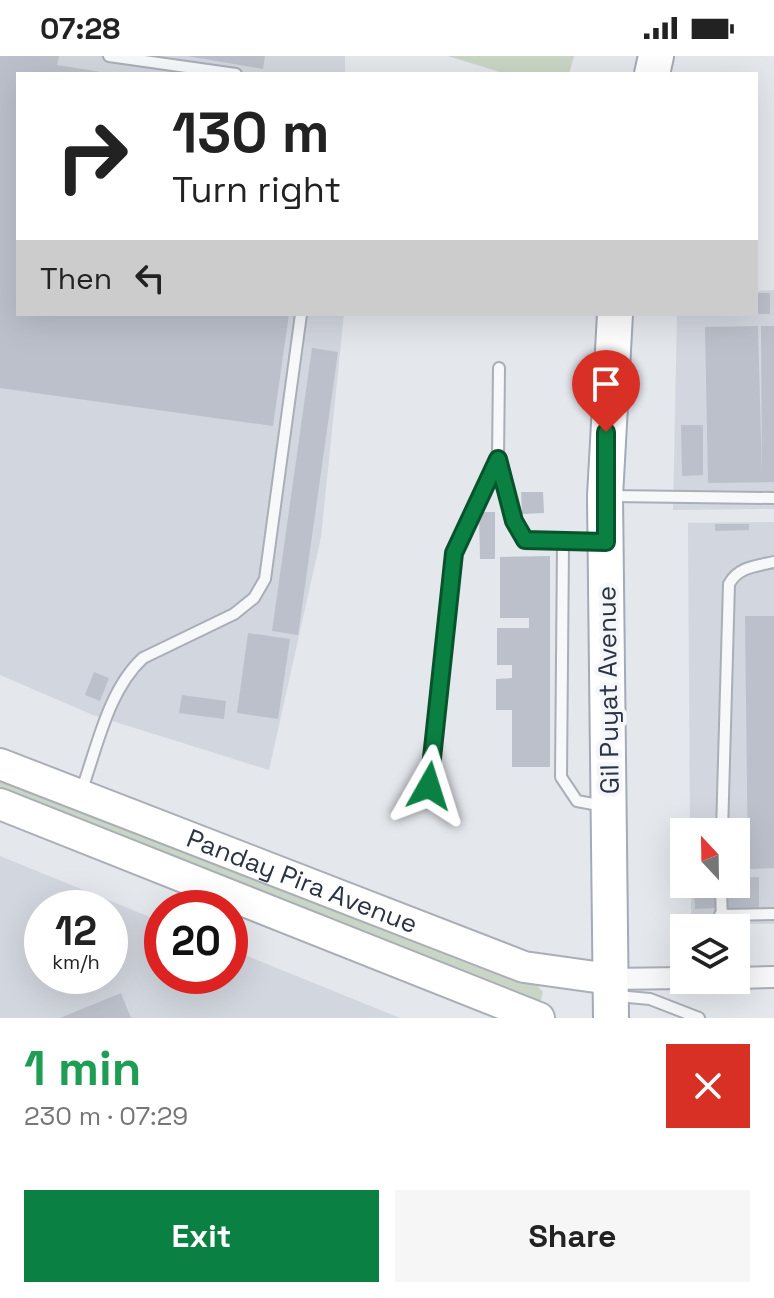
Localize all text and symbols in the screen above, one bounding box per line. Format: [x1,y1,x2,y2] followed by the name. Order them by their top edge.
[40,9,120,48] text: 07:28
[172,97,330,168] text: 130 m
[40,104,144,208] icon: right
[172,167,341,213] text: Turn right
[128,256,172,300] icon: left
[40,259,112,298] text: Then
[572,350,640,432] pin
[584,362,628,406] icon: arrive
[589,586,627,794] street label: Gil Puyat Avenue
[387,744,471,828] position arrow
[670,818,750,898] north arrow
[670,818,750,994] map controls
[182,821,422,941] street label: Panday Pira Avenue
[144,890,248,994] speed limit sign: 20
[55,906,97,957] text: 12
[670,914,750,994] button: layers
[52,949,100,975] text: km/h
[24,1038,141,1099] text: 1 min
[666,1044,750,1128] button: close
[24,1099,188,1133] text: 230 m · 07:29
[24,1190,379,1282] button: Exit
[395,1190,750,1282] button: Share

